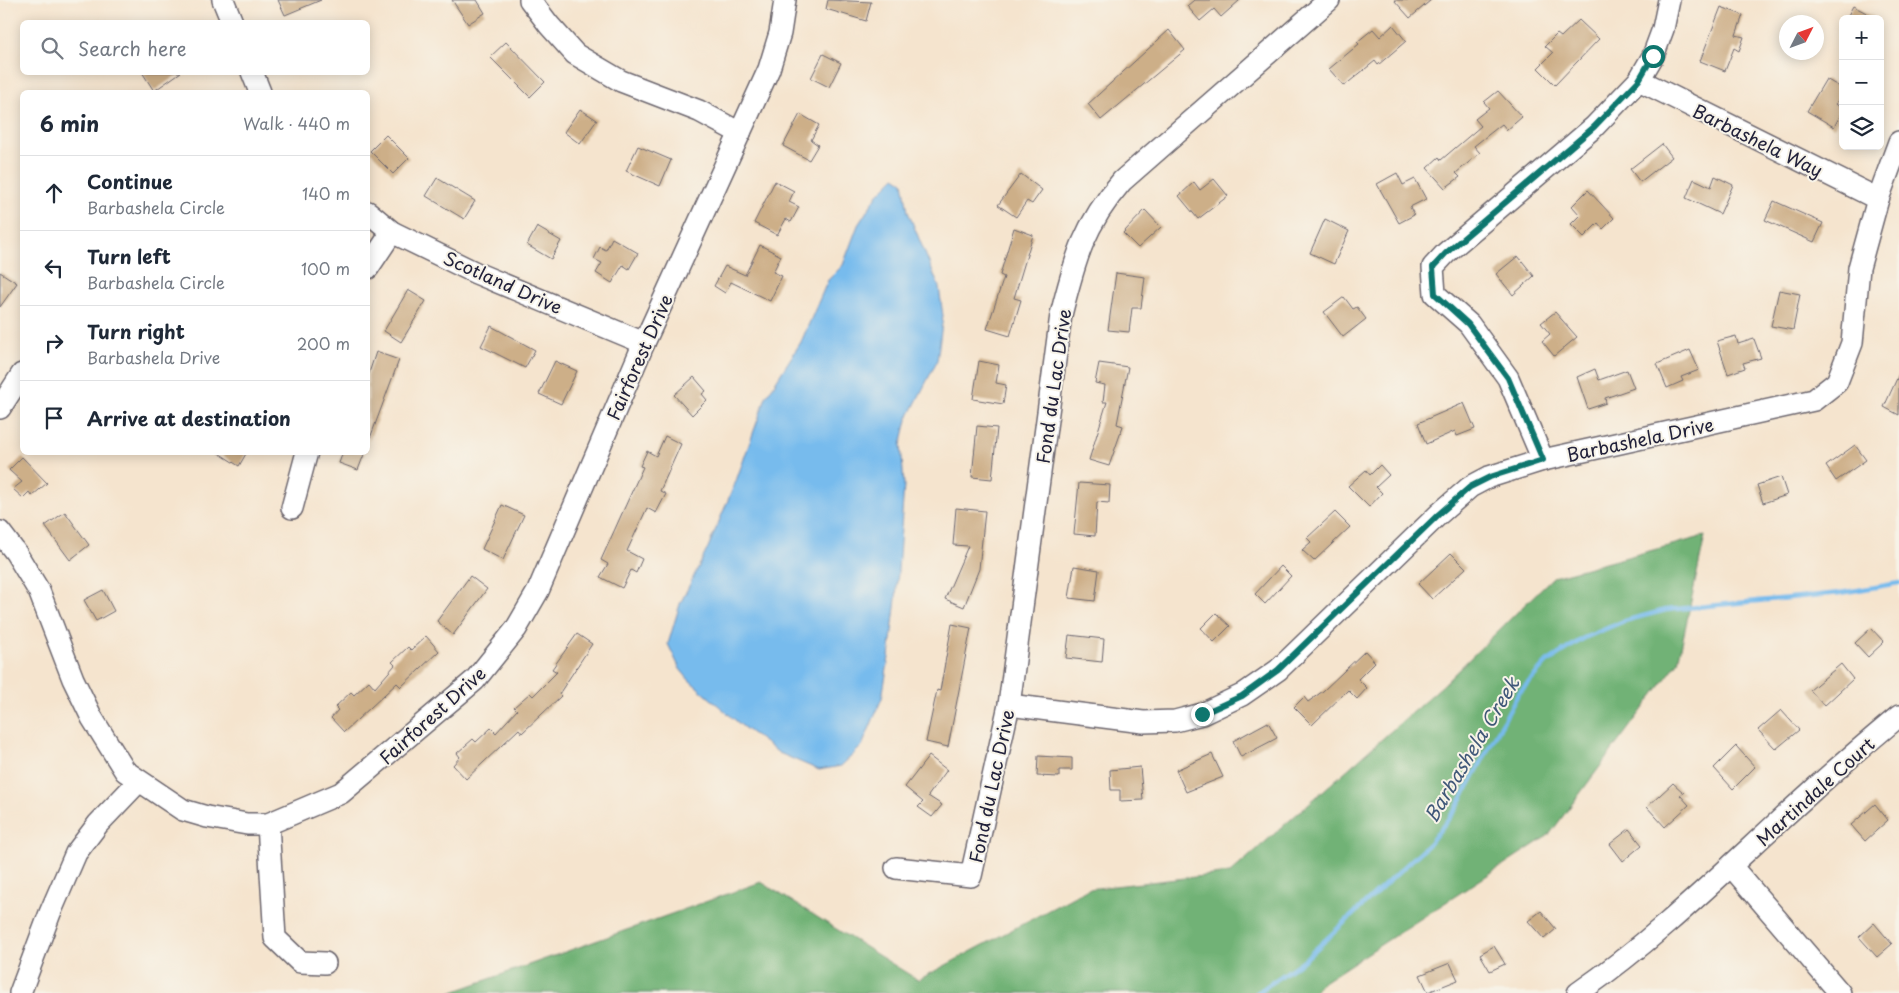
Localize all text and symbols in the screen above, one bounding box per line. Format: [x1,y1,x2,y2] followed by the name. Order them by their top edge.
[1779,15,1824,60] north arrow
[1839,15,1884,150] map controls
[1839,15,1884,60] button: +
[20,20,370,75] search box
[38,34,66,62] icon: search
[78,34,187,62] text: Search here
[1642,45,1665,68] route start
[1839,60,1884,105] button: −
[1688,97,1828,183] street label: Barbashela Way
[1839,105,1884,150] button: layers
[40,107,99,139] text: 6 min
[243,111,350,135] text: Walk · 440 m
[87,167,173,195] text: Continue
[40,179,68,207] icon: ahead
[302,181,350,205] text: 140 m
[87,195,225,219] text: Barbashela Circle
[87,242,171,270] text: Turn left
[439,244,567,320] street label: Scotland Drive
[40,254,68,282] icon: left
[301,256,350,280] text: 100 m
[87,270,225,294] text: Barbashela Circle
[599,290,679,424] street label: Fairforest Drive
[1029,307,1077,465] street label: Fond du Lac Drive
[87,317,185,345] text: Turn right
[40,329,68,357] icon: right
[297,331,350,355] text: 200 m
[87,345,220,369] text: Barbashela Drive
[40,404,68,432] icon: arrive
[87,404,291,432] text: Arrive at destination
[1564,410,1716,468] street label: Barbashela Drive
[373,660,491,770] street label: Fairforest Drive
[1417,670,1526,827] water label: Barbashela Creek
[1191,703,1214,726] route end
[962,707,1020,865] street label: Fond du Lac Drive
[1750,730,1880,852] street label: Martindale Court

